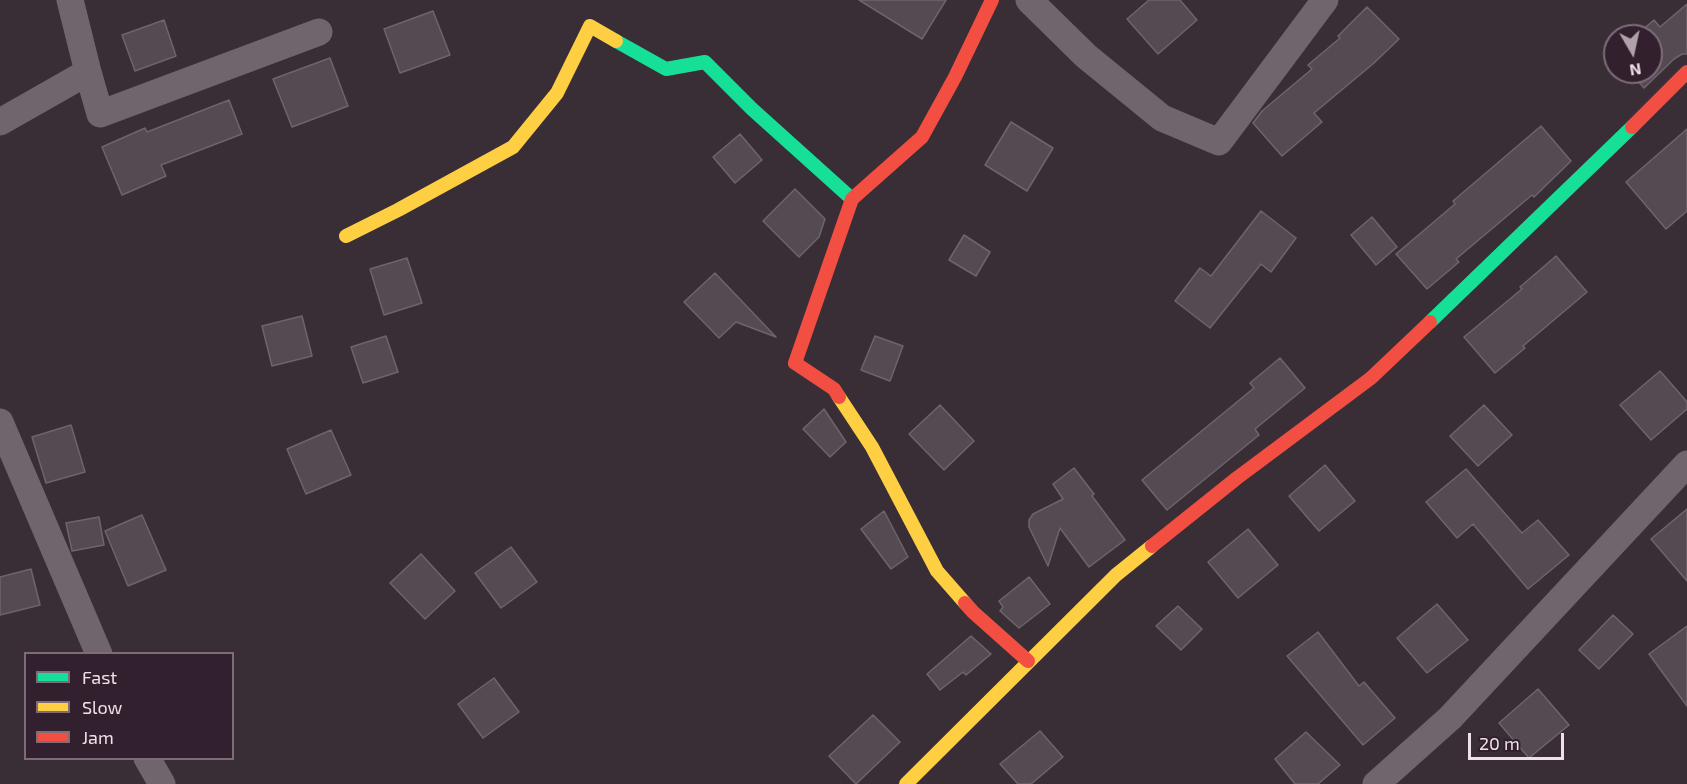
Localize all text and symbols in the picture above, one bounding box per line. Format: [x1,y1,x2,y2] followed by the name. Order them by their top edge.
[1603,24,1663,84] north arrow
[1628,60,1643,81] text: N
[24,652,234,760] legend
[82,666,117,688] text: Fast
[82,696,122,718] text: Slow
[1471,721,1567,759] scale bar
[82,726,114,748] text: Jam
[1479,732,1520,754] text: 20 m

